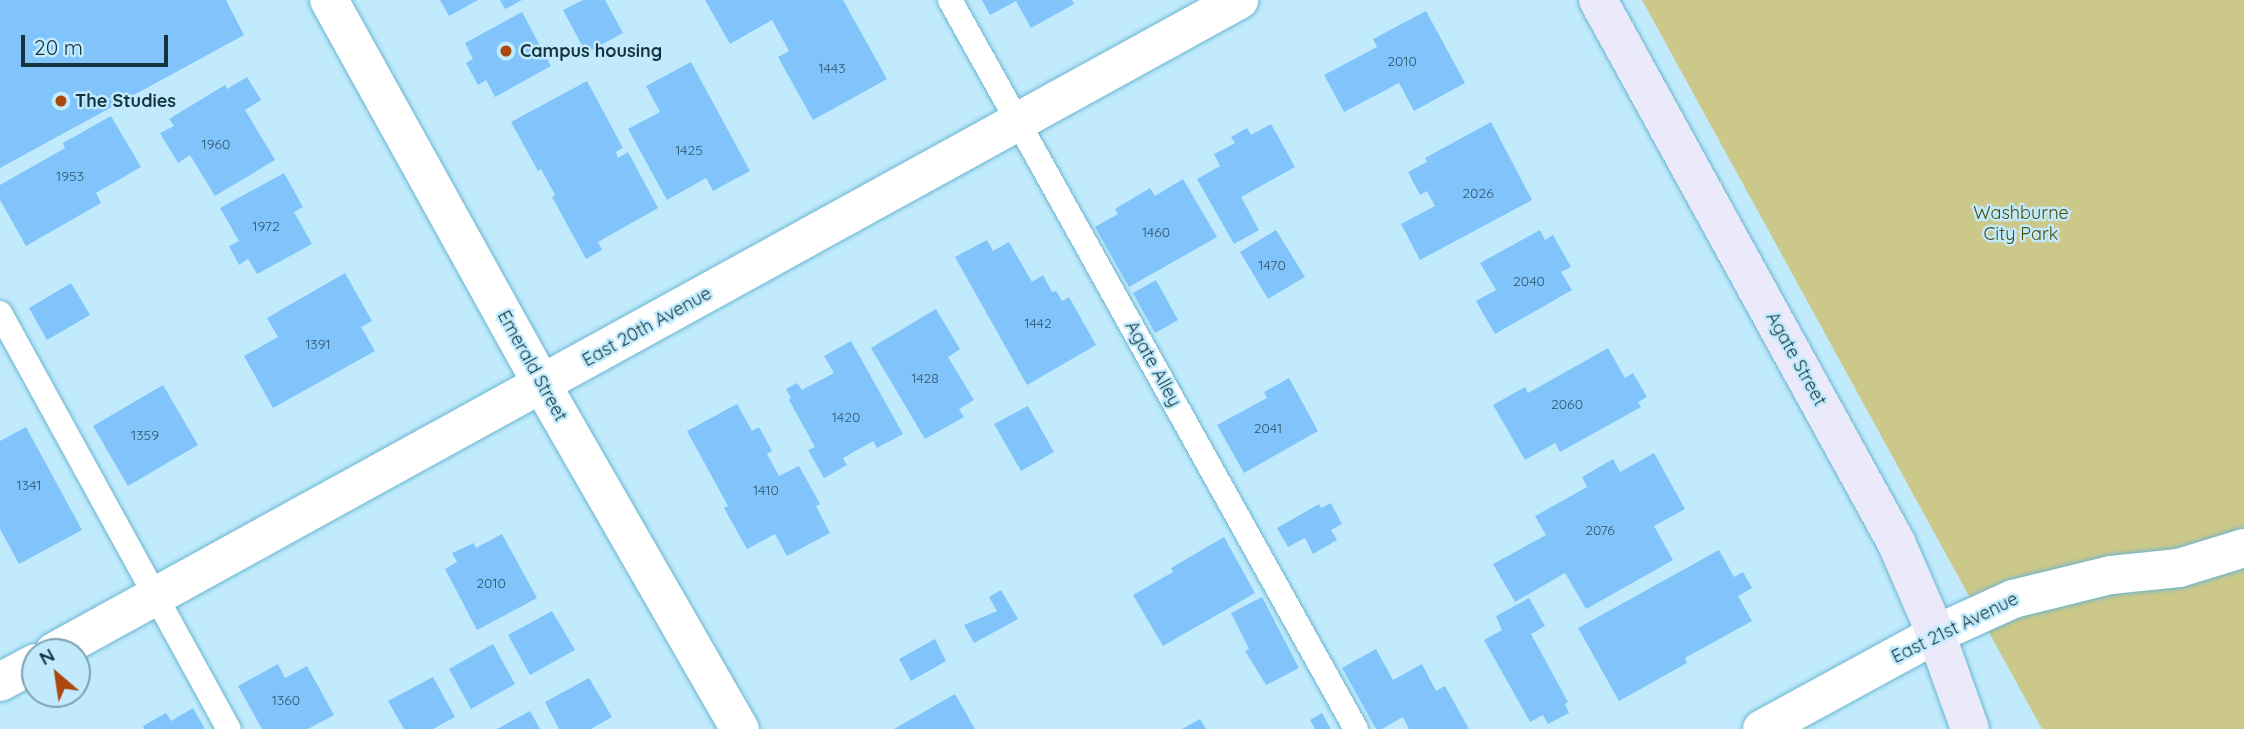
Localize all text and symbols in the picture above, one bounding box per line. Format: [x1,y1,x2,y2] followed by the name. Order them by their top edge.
[24,21,172,65] scale bar
[34,34,83,60] text: 20 m
[520,40,662,62] place label: Campus housing
[498,43,514,59] marker: Campus housing
[1387,53,1417,69] house number: 2010
[818,60,846,76] house number: 1443
[75,90,176,112] place label: The Studies
[53,93,69,109] marker: The Studies
[202,136,230,152] house number: 1960
[675,142,703,158] house number: 1425
[56,168,84,184] house number: 1953
[1462,185,1494,201] house number: 2026
[1973,203,2069,246] park label: Washburne City Park
[252,218,280,234] house number: 1972
[1142,224,1170,240] house number: 1460
[1258,257,1286,273] house number: 1470
[1513,273,1545,289] house number: 2040
[579,283,715,371] street label: East 20th Avenue
[493,307,571,425] street label: Emerald Street
[1761,308,1831,410] street label: Agate Street
[1024,315,1052,331] house number: 1442
[1121,317,1185,411] street label: Agate Alley
[305,336,331,352] house number: 1391
[911,370,939,386] house number: 1428
[1551,396,1583,412] house number: 2060
[832,409,860,425] house number: 1420
[1254,420,1282,436] house number: 2041
[131,427,159,443] house number: 1359
[17,477,41,493] house number: 1341
[753,482,779,498] house number: 1410
[1585,522,1615,538] house number: 2076
[476,575,506,591] house number: 2010
[1888,588,2022,668] street label: East 21st Avenue
[21,638,91,708] north arrow
[35,643,59,670] text: N
[272,692,300,708] house number: 1360

